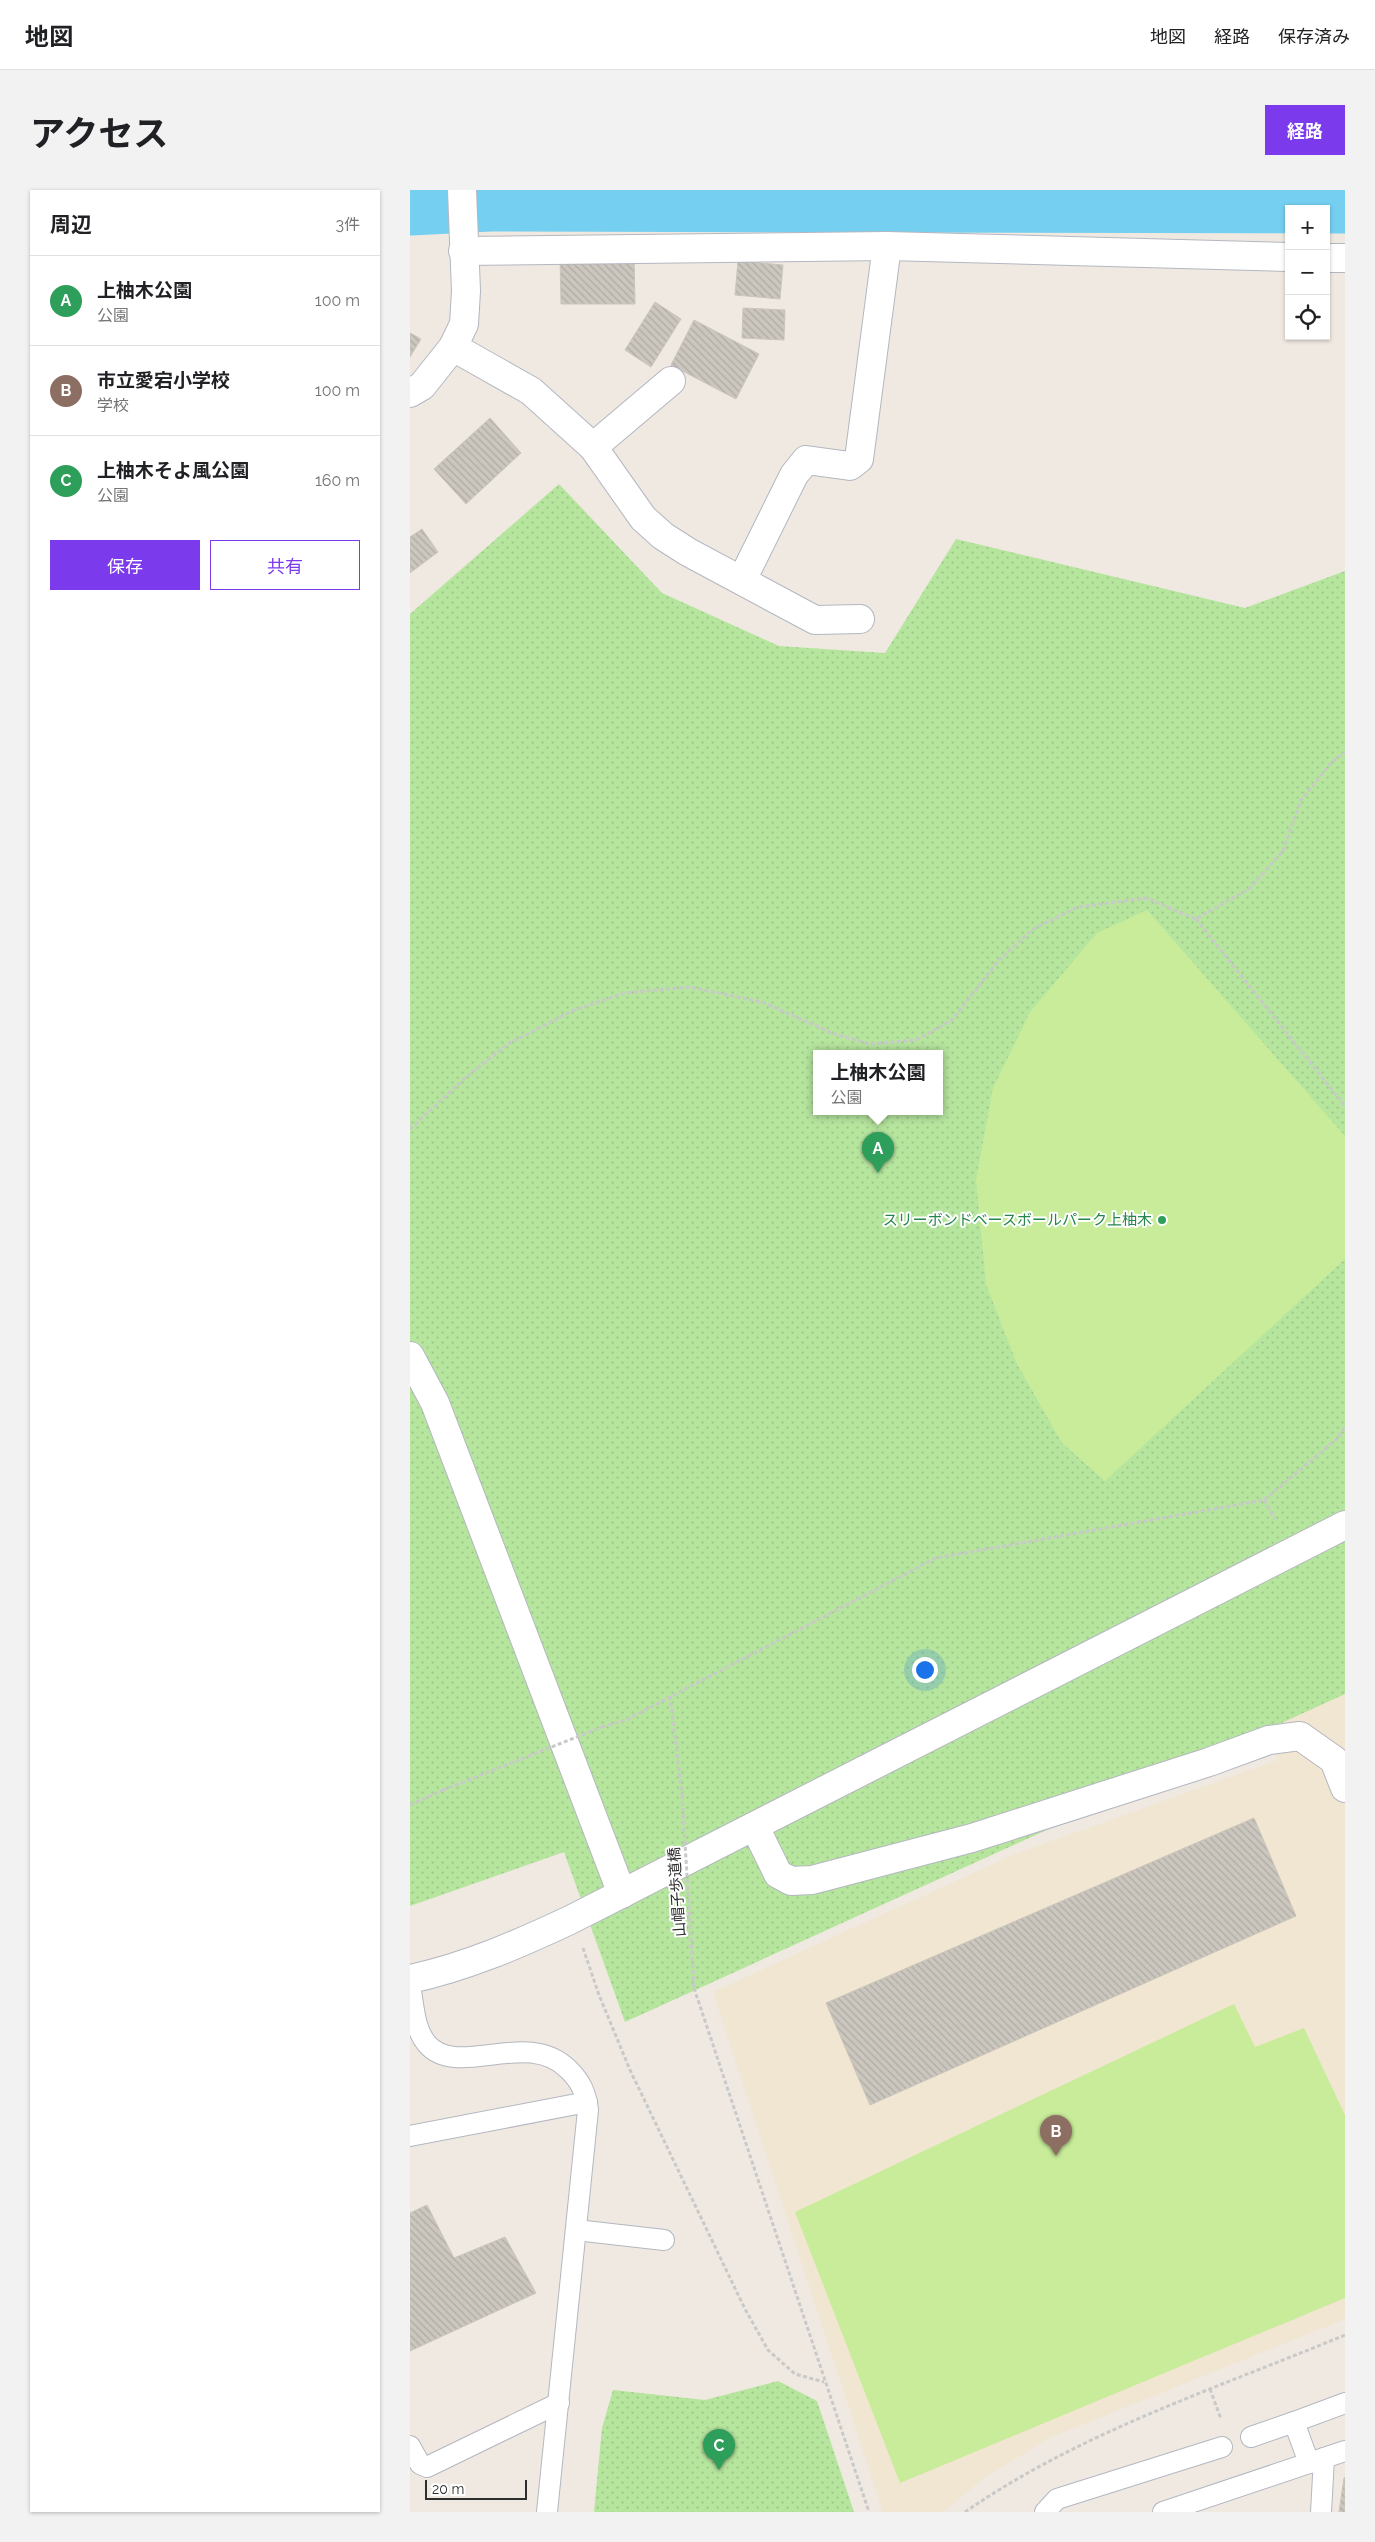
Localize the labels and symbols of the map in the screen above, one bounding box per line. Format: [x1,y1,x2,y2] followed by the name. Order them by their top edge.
[862,1132,894,1173] pin: A
[883,1211,1152,1229] place label: スリーボンドベースボールパーク上柚木
[1156,1214,1168,1226] marker: スリーボンドベースボールパーク上柚木
[912,1657,938,1683] your location
[665,1846,689,1938] street label: 山帽子歩道橋
[1040,2115,1072,2156] pin: B
[703,2429,735,2470] pin: C
[425,2477,528,2500] scale bar

